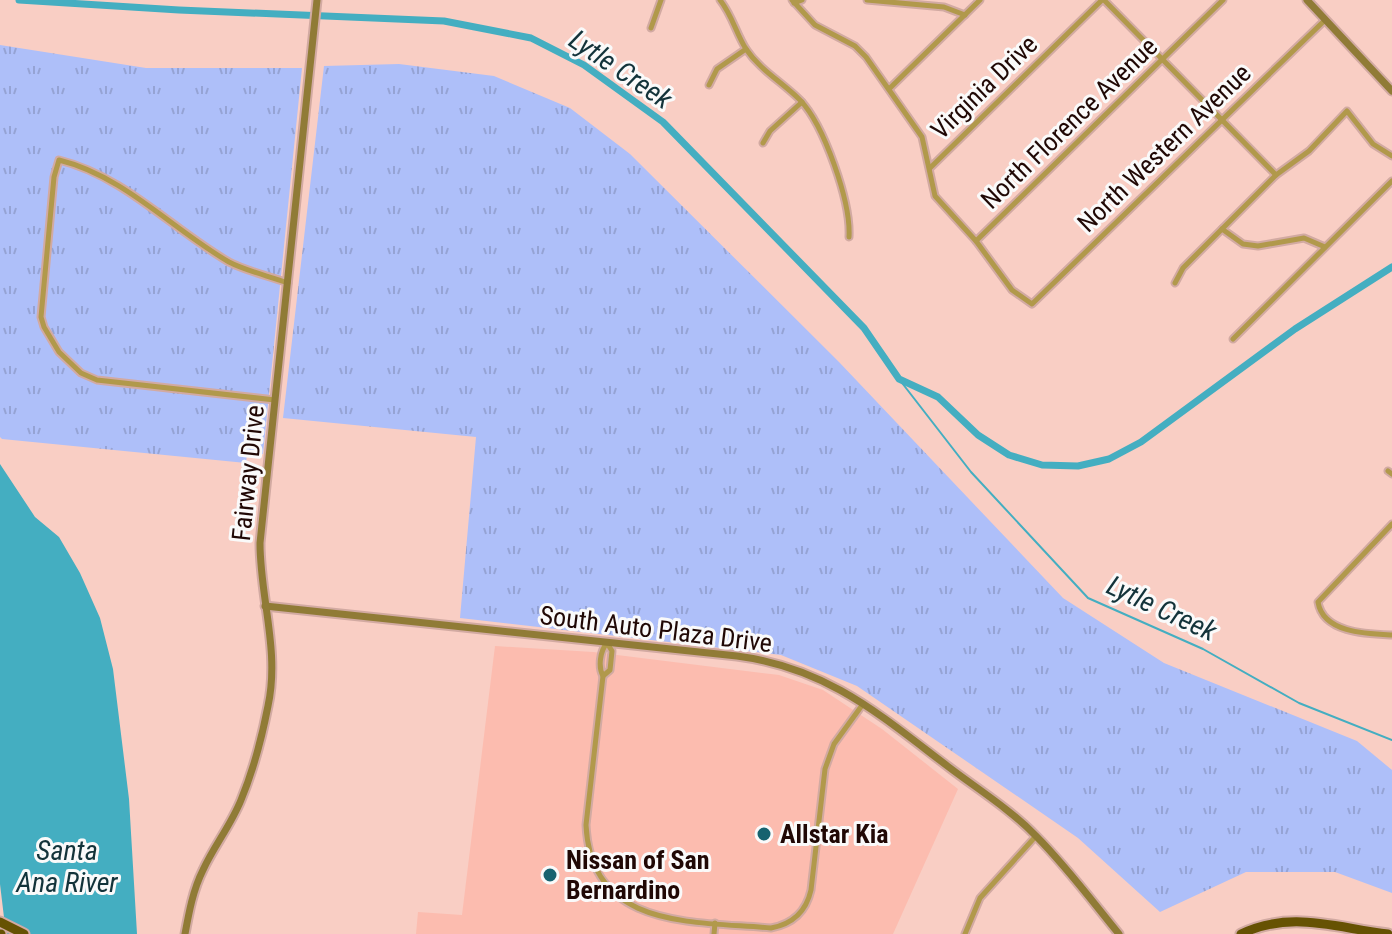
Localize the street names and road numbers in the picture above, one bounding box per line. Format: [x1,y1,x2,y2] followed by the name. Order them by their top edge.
[925,29,1043,145] street label: Virginia Drive
[975,31,1163,215] street label: North Florence Avenue
[1071,58,1257,238] street label: North Western Avenue
[226,404,270,542] street label: Fairway Drive
[538,600,774,658] street label: South Auto Plaza Drive

